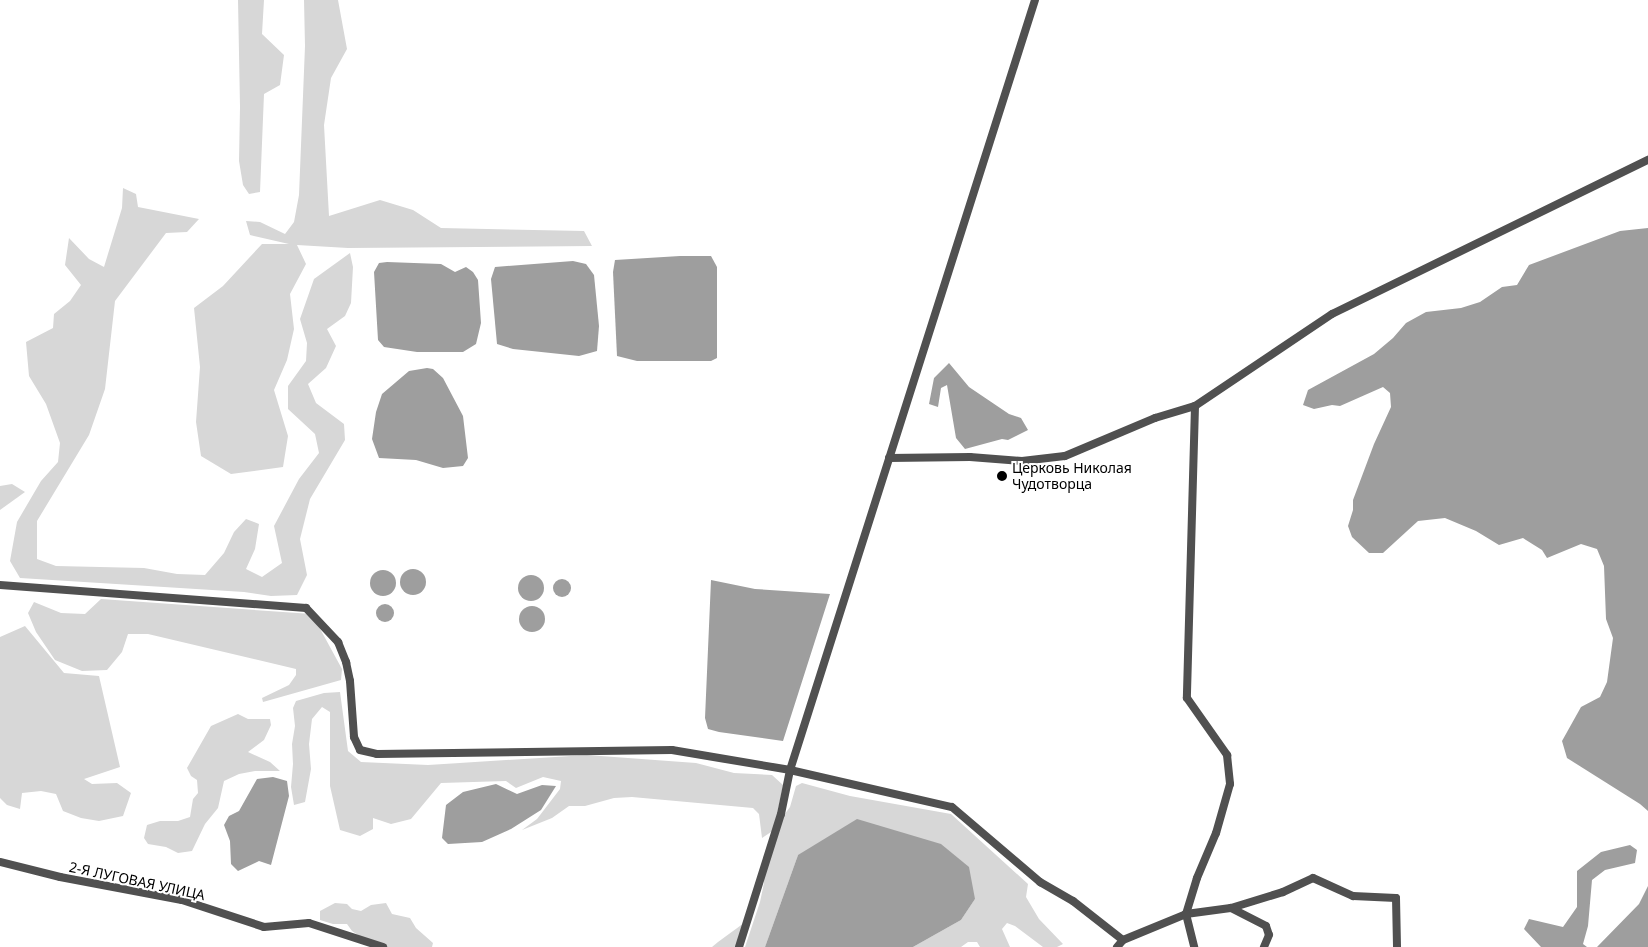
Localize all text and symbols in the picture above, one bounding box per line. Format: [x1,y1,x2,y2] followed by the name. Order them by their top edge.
[1012,460,1132,492] place label: Церковь Николая Чудотворца
[996,470,1008,482] marker: Церковь Николая Чудотворца
[67,858,207,904] street label: 2-Я ЛУГОВАЯ УЛИЦА

